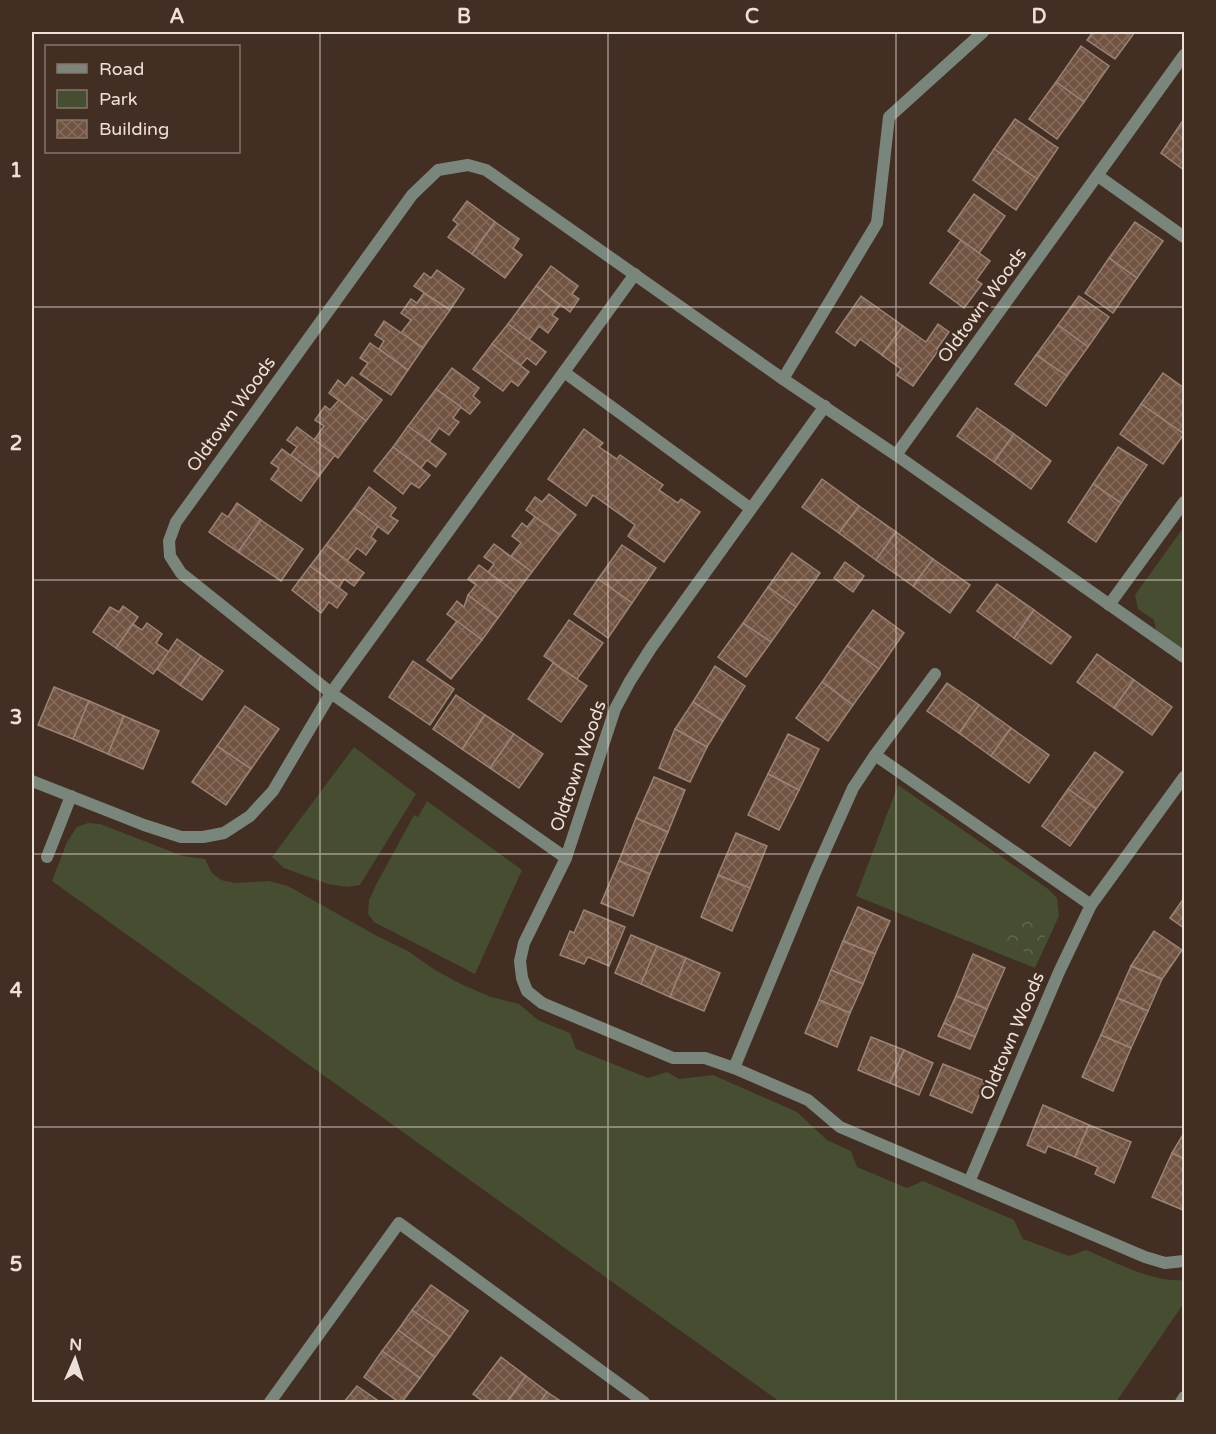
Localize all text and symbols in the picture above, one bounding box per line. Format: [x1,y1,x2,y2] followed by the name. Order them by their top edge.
[170,5,185,29] text: A
[457,5,471,29] text: B
[745,5,759,29] text: C
[1031,5,1047,29] text: D
[45,45,240,153] legend
[99,58,144,80] text: Road
[99,88,138,110] text: Park
[99,118,169,140] text: Building
[10,159,22,183] text: 1
[933,243,1031,367] street label: Oldtown Woods
[182,352,280,476] street label: Oldtown Woods
[10,432,22,456] text: 2
[545,698,611,834] street label: Oldtown Woods
[10,706,22,730] text: 3
[975,969,1049,1103] street label: Oldtown Woods
[10,979,23,1003] text: 4
[10,1253,22,1277] text: 5
[45,1329,105,1389] north arrow
[69,1335,83,1355] text: N

